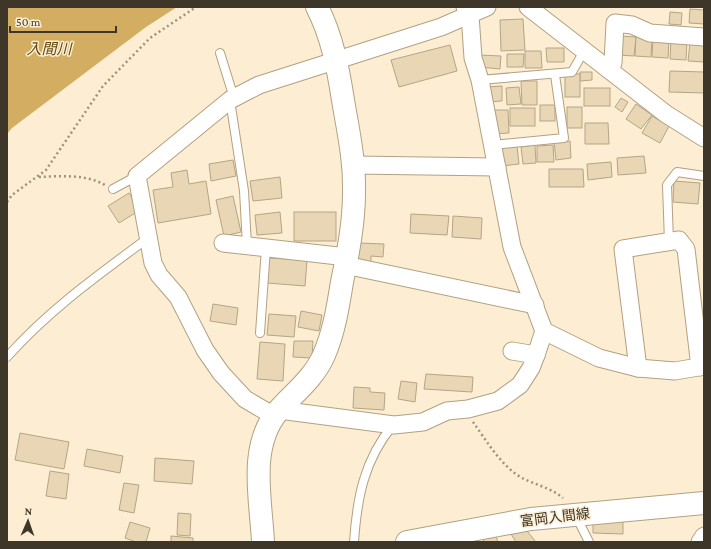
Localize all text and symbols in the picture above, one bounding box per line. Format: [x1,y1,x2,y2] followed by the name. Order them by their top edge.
[10,8,116,34] scale bar
[16,15,41,29] text: 50 m
[26,41,73,57] water label: 入間川
[8,501,48,541] north arrow
[24,505,33,517] text: N
[519,505,591,529] street label: 富岡入間線

